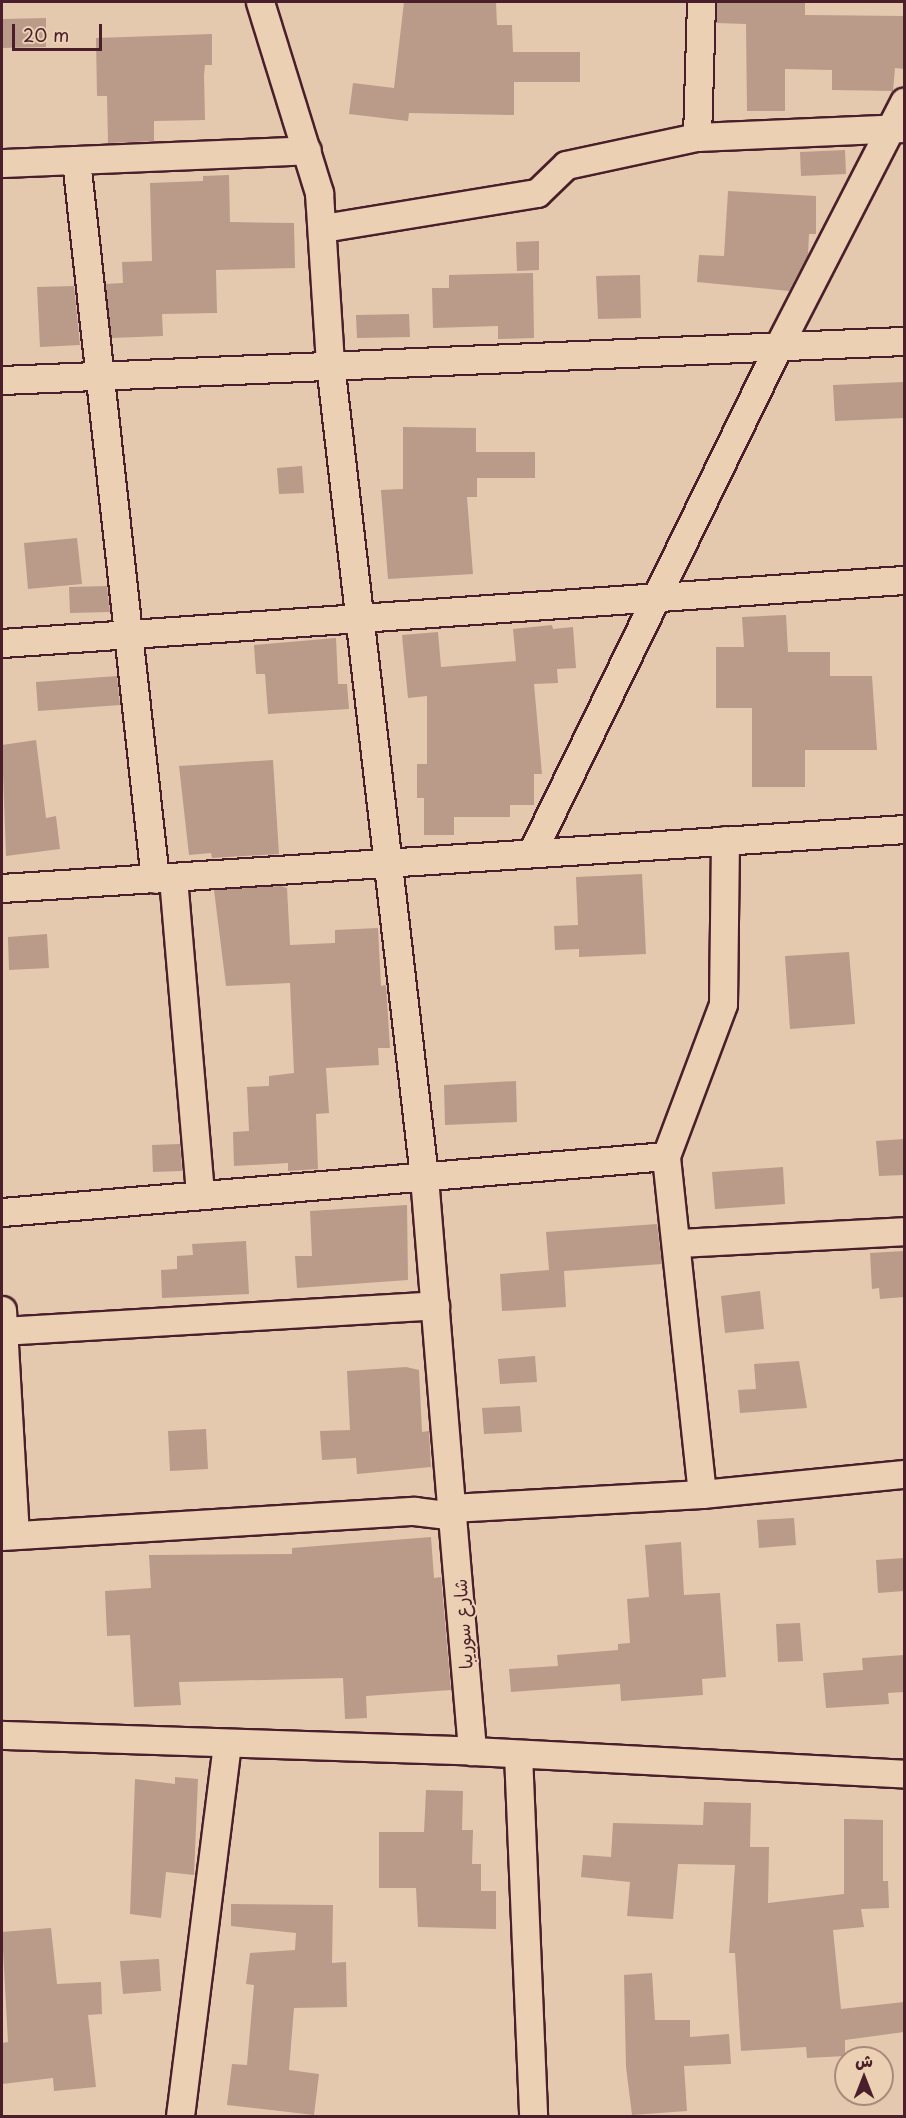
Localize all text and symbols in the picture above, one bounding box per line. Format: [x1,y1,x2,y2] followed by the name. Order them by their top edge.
[15,12,105,50] scale bar
[23,21,69,48] text: 20 m
[449,1578,477,1670] street label: شارع سوريبا
[834,2046,894,2106] north arrow
[855,2048,873,2072] text: ش

